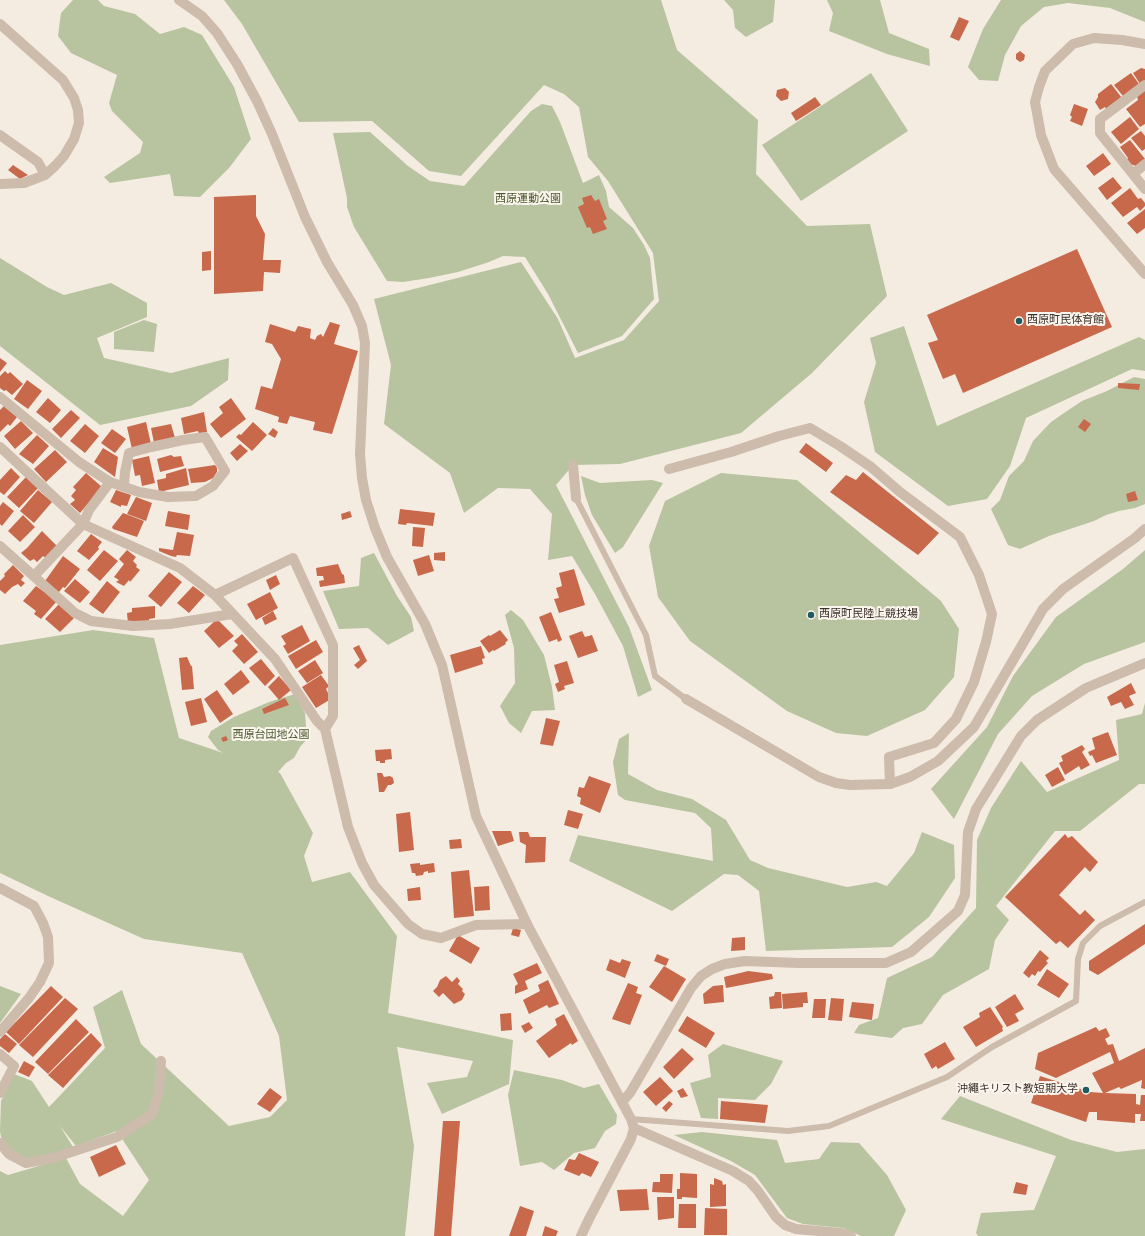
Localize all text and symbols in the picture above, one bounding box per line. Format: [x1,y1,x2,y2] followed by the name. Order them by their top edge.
[495,193,561,207] park label: 西原運動公園
[1027,314,1104,328] place label: 西原町民体育館
[1014,316,1024,326] marker: 西原町民体育館
[819,608,918,622] place label: 西原町民陸上競技場
[806,610,816,620] marker: 西原町民陸上競技場
[233,729,309,743] park label: 西原台団地公園
[957,1083,1078,1097] place label: 沖繩キリスト教短期大学
[1081,1085,1091,1095] marker: 沖繩キリスト教短期大学

